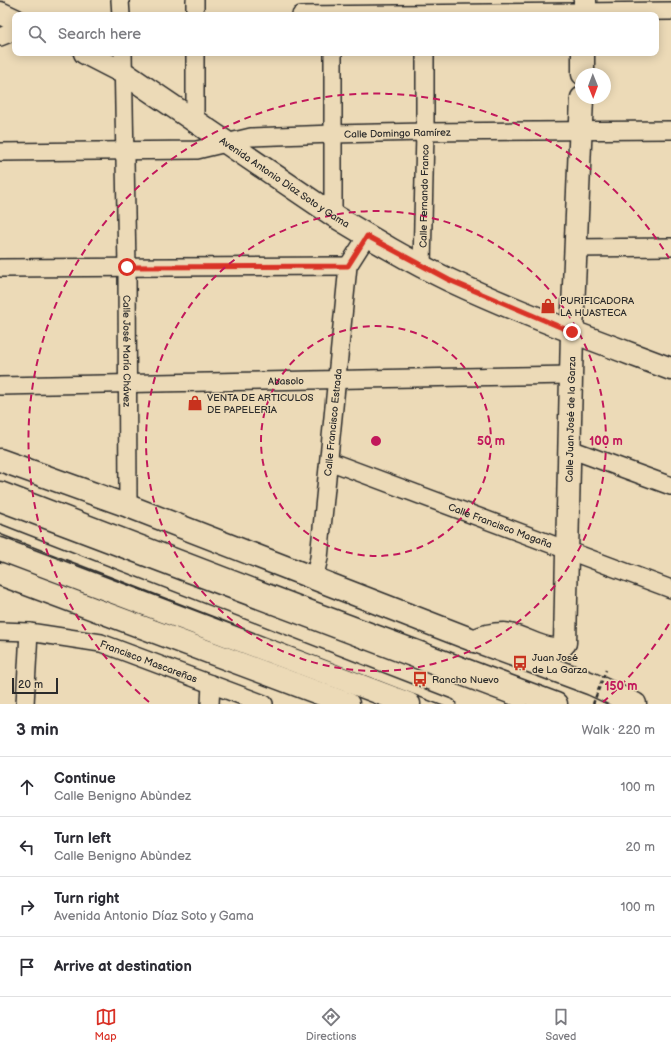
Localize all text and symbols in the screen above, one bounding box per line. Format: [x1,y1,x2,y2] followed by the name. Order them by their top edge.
[12,12,659,56] search box
[26,23,48,45] icon: search
[58,25,141,44] text: Search here
[575,68,611,104] north arrow
[344,127,451,141] street label: Calle Domingo Ramírez
[217,135,352,231] street label: Avenida Antonio Díaz Soto y Gama
[417,144,432,248] street label: Calle Fernando Franco
[118,258,136,276] route start
[120,295,133,407] street label: Calle José María Chávez
[560,295,635,319] place label: PURIFICADORA LA HUASTECA
[539,297,557,315] shop icon: PURIFICADORA LA HUASTECA
[563,323,581,341] route end
[564,356,578,483] street label: Calle Juan José de la Garza
[322,368,345,477] street label: Calle Francisco Estrada
[268,375,304,388] street label: Abasolo
[207,392,314,416] place label: VENTA DE ARTICULOS DE PAPELERIA
[186,394,204,412] shop icon: VENTA DE ARTICULOS DE PAPELERIA
[369,434,383,448] centre of rings
[477,434,505,449] text: 50 m
[589,434,623,449] text: 100 m
[446,501,554,551] street label: Calle Francisco Magaña
[98,638,199,686] street label: Francisco Mascareñas
[532,652,588,676] place label: Juan José de La Garza
[511,654,529,672] bus stop icon: Juan José de La Garza
[411,670,429,688] bus stop icon: Rancho Nuevo
[432,674,499,686] place label: Rancho Nuevo
[12,676,58,695] scale bar
[18,678,43,691] text: 20 m
[605,679,637,694] text: 150 m
[16,720,59,740] text: 3 min
[582,722,655,738] text: Walk · 220 m
[54,769,116,788] text: Continue
[16,776,38,798] icon: ahead
[620,779,655,795] text: 100 m
[54,788,191,804] text: Calle Benigno Abùndez
[54,829,111,848] text: Turn left
[16,836,38,858] icon: left
[625,839,655,855] text: 20 m
[54,848,191,864] text: Calle Benigno Abùndez
[54,889,119,908] text: Turn right
[16,896,38,918] icon: right
[620,899,655,915] text: 100 m
[54,908,254,924] text: Avenida Antonio Díaz Soto y Gama
[16,956,38,978] icon: arrive
[54,957,192,976] text: Arrive at destination
[95,1006,117,1043] tab: Map
[306,1006,356,1043] tab: Directions
[546,1006,576,1043] tab: Saved

